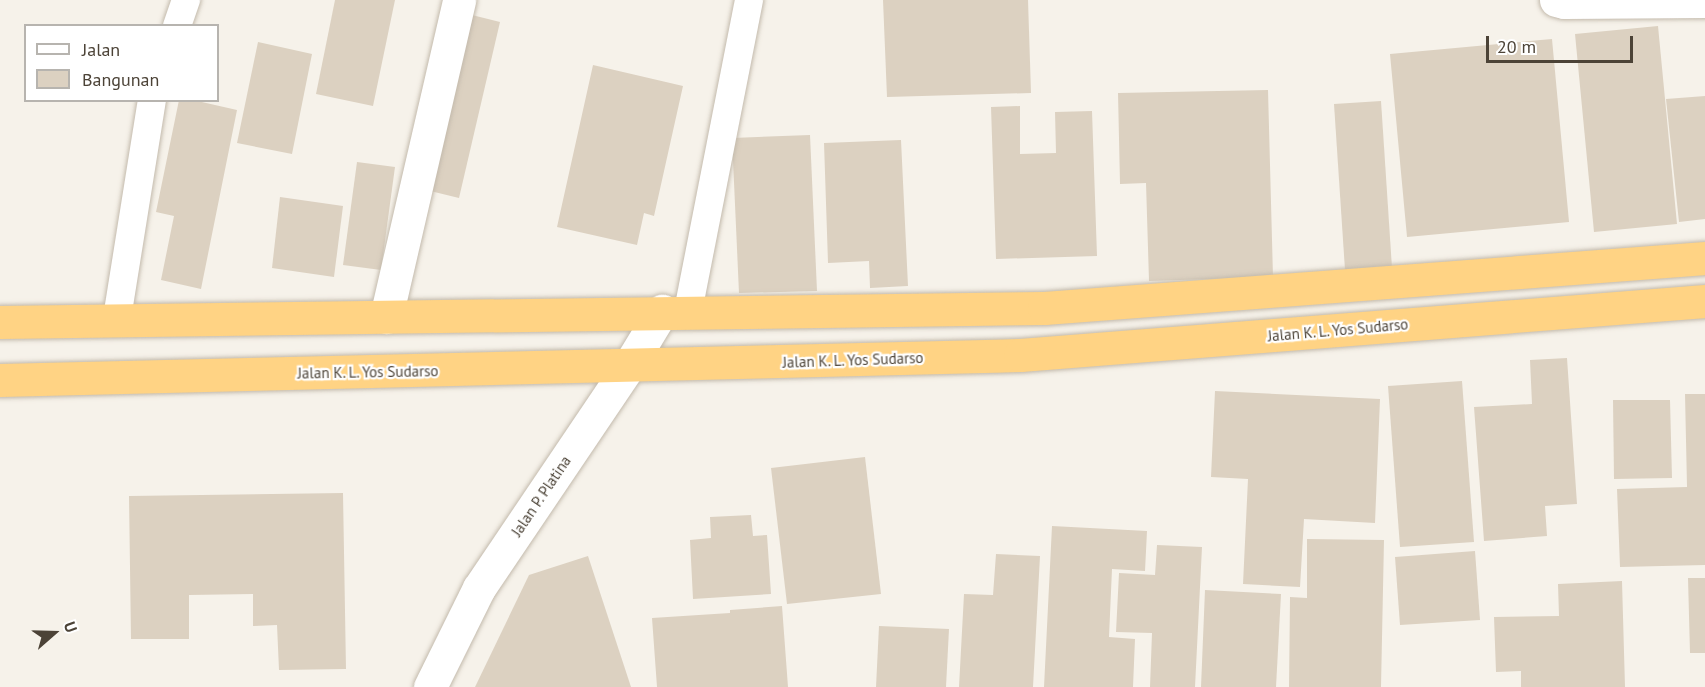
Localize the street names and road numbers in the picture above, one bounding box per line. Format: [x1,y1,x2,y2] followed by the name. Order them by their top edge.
[1266,315,1410,345] street label: Jalan K. L. Yos Sudarso
[781,348,925,372] street label: Jalan K. L. Yos Sudarso
[296,362,440,382] street label: Jalan K. L. Yos Sudarso
[507,452,575,540] street label: Jalan P. Platina

